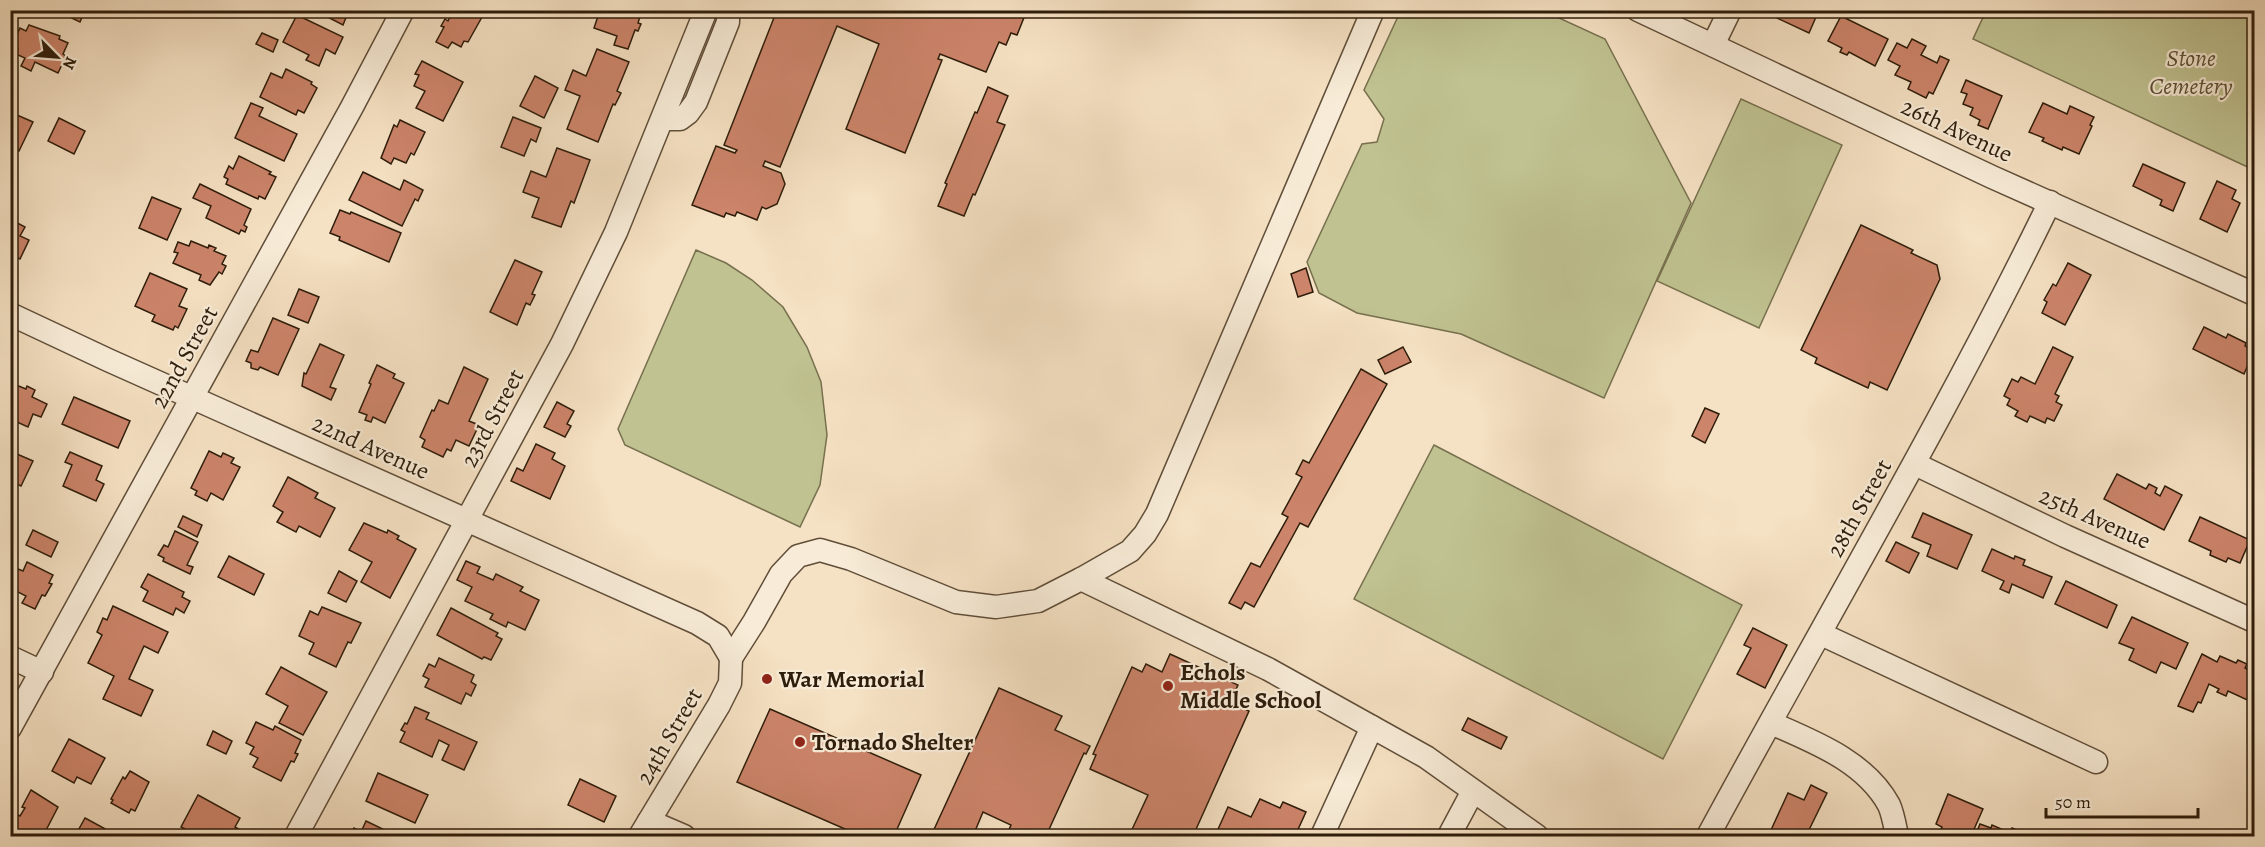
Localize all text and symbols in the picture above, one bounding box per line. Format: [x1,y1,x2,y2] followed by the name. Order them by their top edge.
[27,27,87,87] north arrow
[2149,42,2233,102] park label: Stone Cemetery
[57,53,82,73] text: N
[1896,90,2018,170] street label: 26th Avenue
[143,300,225,414] street label: 22nd Street
[453,363,531,473] street label: 23rd Street
[307,407,435,487] street label: 22nd Avenue
[1819,453,1899,563] street label: 28th Street
[2034,479,2156,557] street label: 25th Avenue
[1180,656,1322,716] place label: Echols Middle School
[778,663,925,695] place label: War Memorial
[760,672,774,686] marker: War Memorial
[1161,679,1175,693] marker: Echols Middle School
[628,682,710,790] street label: 24th Street
[812,726,973,758] place label: Tornado Shelter
[793,735,807,749] marker: Tornado Shelter
[2046,781,2198,819] scale bar
[2055,790,2091,814] text: 50 m

